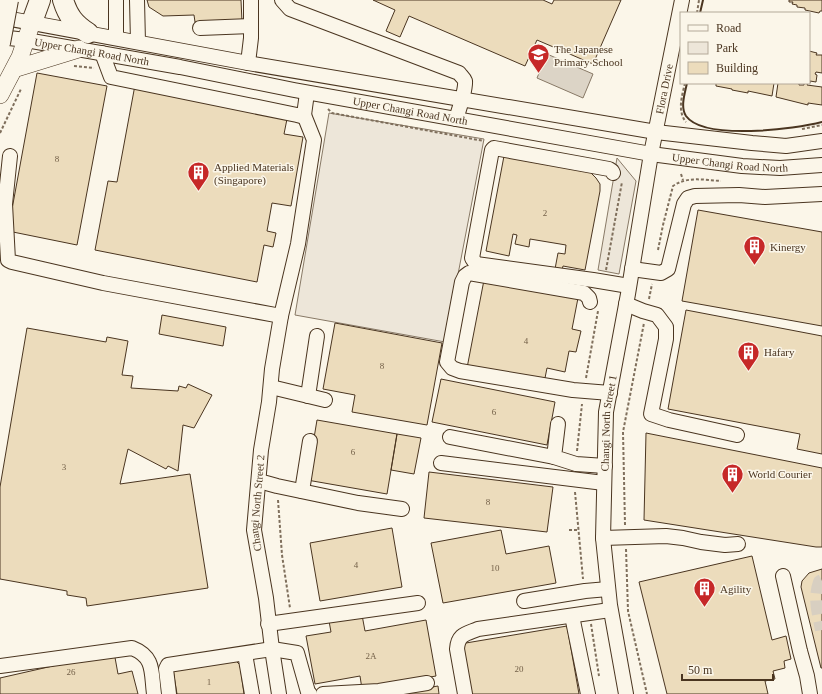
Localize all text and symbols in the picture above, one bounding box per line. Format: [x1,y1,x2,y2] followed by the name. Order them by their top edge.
[680,12,810,84] legend
[716,21,741,35] text: Road
[33,36,151,68] street label: Upper Changi Road North
[716,41,738,55] text: Park
[525,42,551,75] school or university icon: The Japanese Primary School
[554,43,623,68] place label: The Japanese Primary School
[716,61,758,75] text: Building
[653,63,675,115] street label: Flora Drive
[352,95,469,127] street label: Upper Changi Road North
[671,151,789,174] street label: Upper Changi Road North
[55,154,60,164] house number: 8
[186,160,212,193] building icon: Applied Materials (Singapore)
[214,161,294,187] place label: Applied Materials (Singapore)
[543,208,547,218] house number: 2
[742,234,768,267] building icon: Kinergy
[770,241,806,253] place label: Kinergy
[524,336,529,346] house number: 4
[735,339,761,372] building icon: Hafary
[764,346,795,358] place label: Hafary
[380,361,385,371] house number: 8
[599,374,619,471] street label: Changi North Street 1
[492,407,497,417] house number: 6
[351,447,356,457] house number: 6
[248,454,267,552] street label: Changi North Street 2
[720,461,746,494] building icon: World Courier
[62,462,67,472] house number: 3
[748,468,812,480] place label: World Courier
[486,497,491,507] house number: 8
[354,560,359,570] house number: 4
[491,563,500,573] house number: 10
[692,576,718,609] building icon: Agility
[720,583,752,595] place label: Agility
[366,651,377,661] house number: 2A
[682,656,773,682] scale bar
[688,663,713,677] text: 50 m
[515,664,524,674] house number: 20
[67,667,76,677] house number: 26
[207,677,211,687] house number: 1

